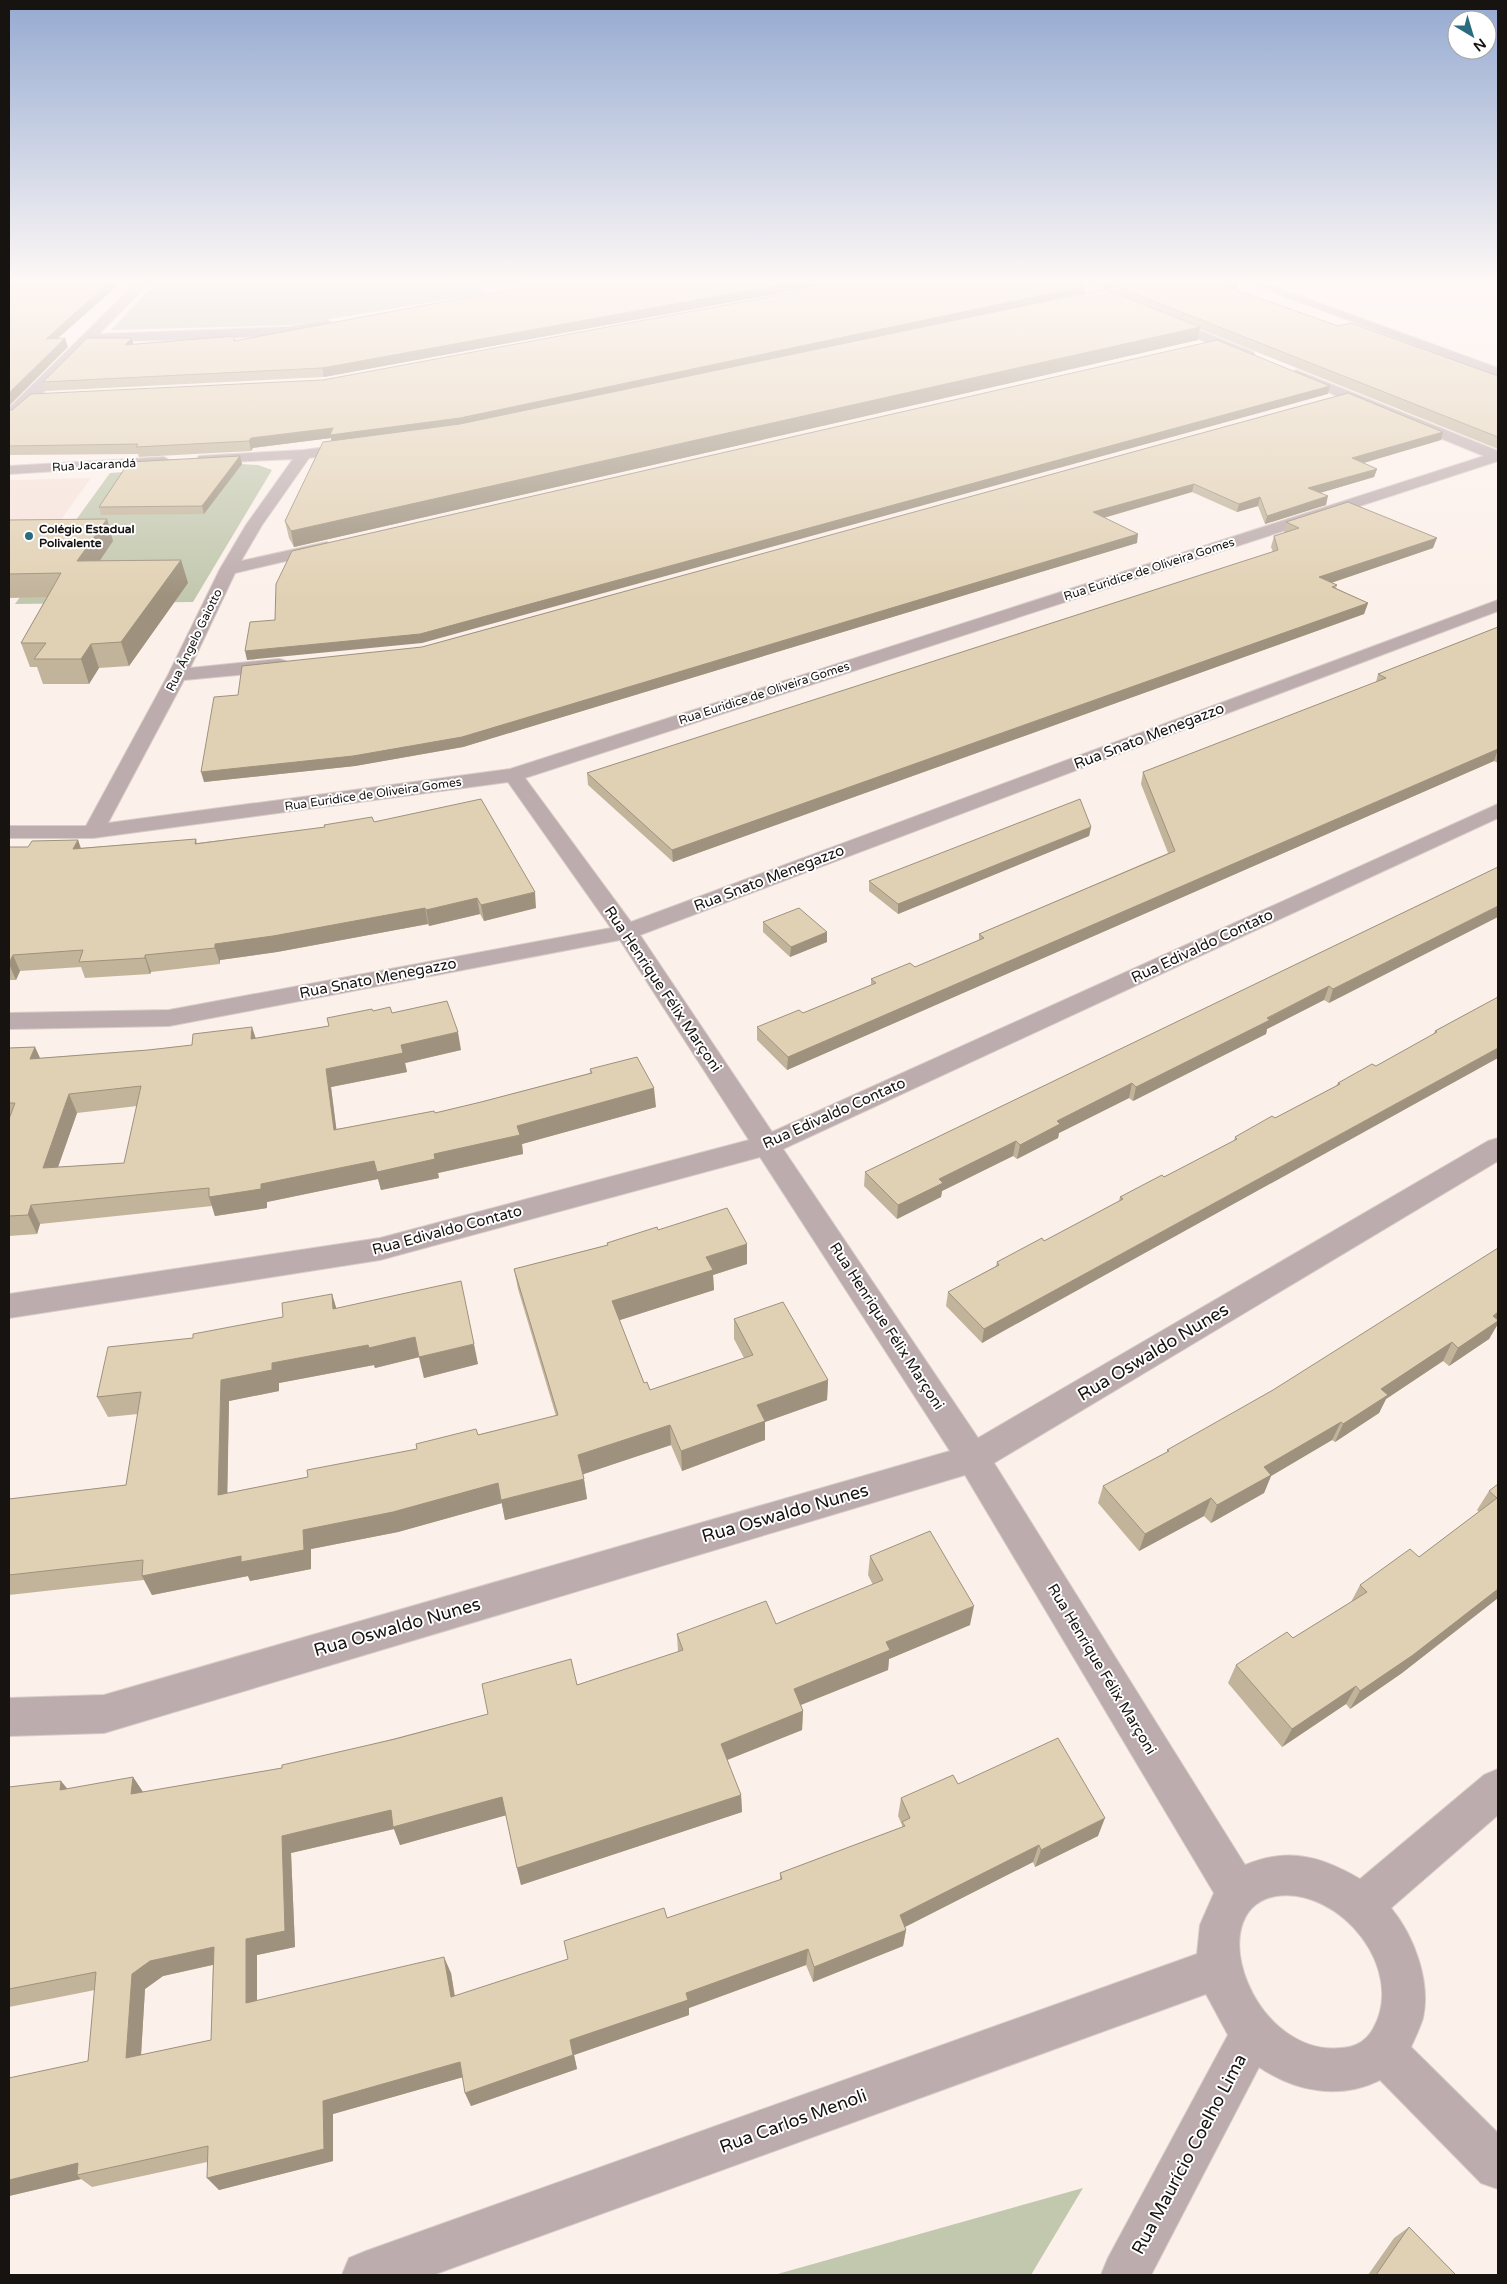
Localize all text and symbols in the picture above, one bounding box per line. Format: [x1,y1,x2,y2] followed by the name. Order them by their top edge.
[1447,10,1497,60] north arrow
[1470,35,1489,55] text: N
[52,456,136,474] street label: Rua Jacarandá
[39,522,134,550] place label: Colégio Estadual Polivalente
[23,530,35,542] marker: Colégio Estadual Polivalente
[1062,535,1236,603] street label: Rua Euridice de Oliveira Gomes
[163,587,225,693] street label: Rua Ângelo Gaiotto
[677,659,851,727] street label: Rua Euridice de Oliveira Gomes
[1071,699,1227,773] street label: Rua Snato Menegazzo
[284,775,463,813] street label: Rua Euridice de Oliveira Gomes
[691,841,847,915] street label: Rua Snato Menegazzo
[601,903,725,1075] street label: Rua Henrique Félix Marçoni
[1128,905,1276,987] street label: Rua Edivaldo Contato
[298,954,458,1002] street label: Rua Snato Menegazzo
[760,1073,908,1153] street label: Rua Edivaldo Contato
[370,1201,524,1259] street label: Rua Edivaldo Contato
[826,1239,948,1413] street label: Rua Henrique Félix Marçoni
[1073,1298,1233,1406] street label: Rua Oswaldo Nunes
[699,1479,871,1547] street label: Rua Oswaldo Nunes
[1044,1580,1160,1758] street label: Rua Henrique Félix Marçoni
[311,1593,483,1661] street label: Rua Oswaldo Nunes
[1127,2050,1251,2258] street label: Rua Maurício Coelho Lima
[716,2084,870,2158] street label: Rua Carlos Menoli

